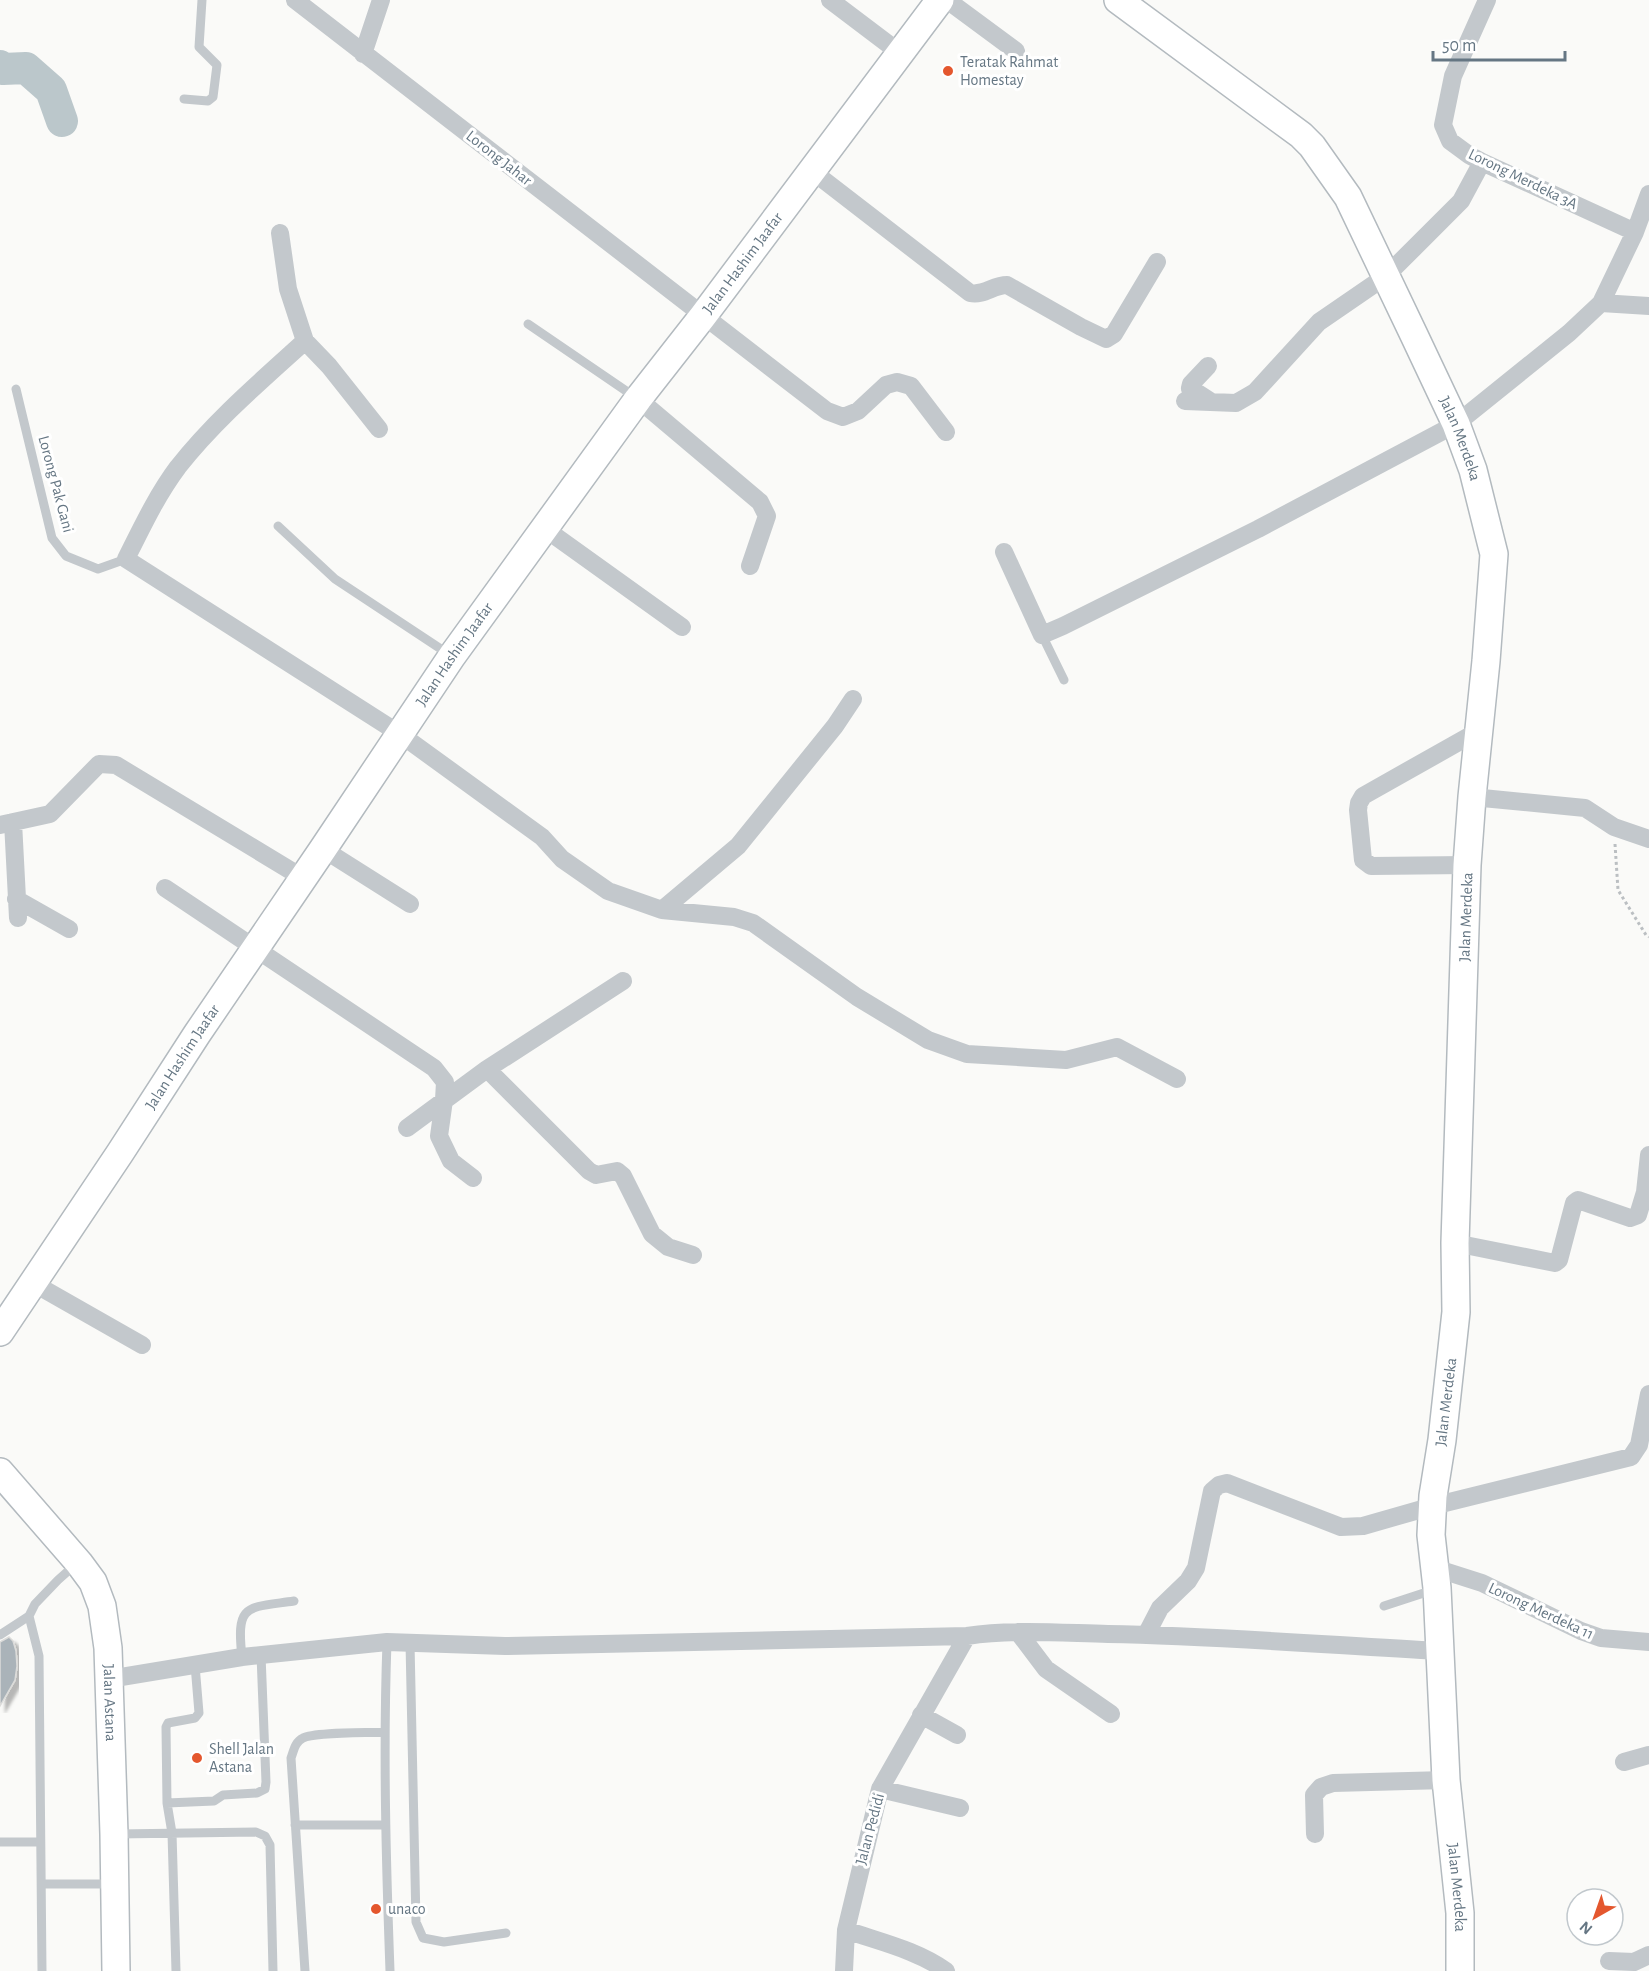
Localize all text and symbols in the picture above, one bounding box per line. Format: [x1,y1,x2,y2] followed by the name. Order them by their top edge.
[1433,24,1565,62] scale bar
[1442,37,1476,55] text: 50 m
[960,54,1058,89] place label: Teratak Rahmat Homestay
[941,64,955,78] marker: Teratak Rahmat Homestay
[463,128,535,189] street label: Lorong Jahar
[1466,146,1580,212] street label: Lorong Merdeka 3A
[700,209,786,317] street label: Jalan Hashim Jaafar
[1436,394,1483,482] street label: Jalan Merdeka
[35,434,77,534] street label: Lorong Pak Gani
[413,599,496,709] street label: Jalan Hashim Jaafar
[1456,872,1476,962] street label: Jalan Merdeka
[142,1001,223,1112] street label: Jalan Hashim Jaafar
[1433,1357,1459,1447] street label: Jalan Merdeka
[1486,1580,1596,1642] street label: Lorong Merdeka 11
[101,1664,119,1742] street label: Jalan Astana
[209,1741,274,1775] place label: Shell Jalan Astana
[190,1751,204,1765] marker: Shell Jalan Astana
[853,1791,887,1867] street label: Jalan Pedidi
[1445,1842,1468,1932] street label: Jalan Merdeka
[1565,1887,1625,1947] north arrow
[388,1901,426,1917] place label: unaco
[369,1902,383,1916] marker: unaco
[1577,1918,1595,1937] text: N

